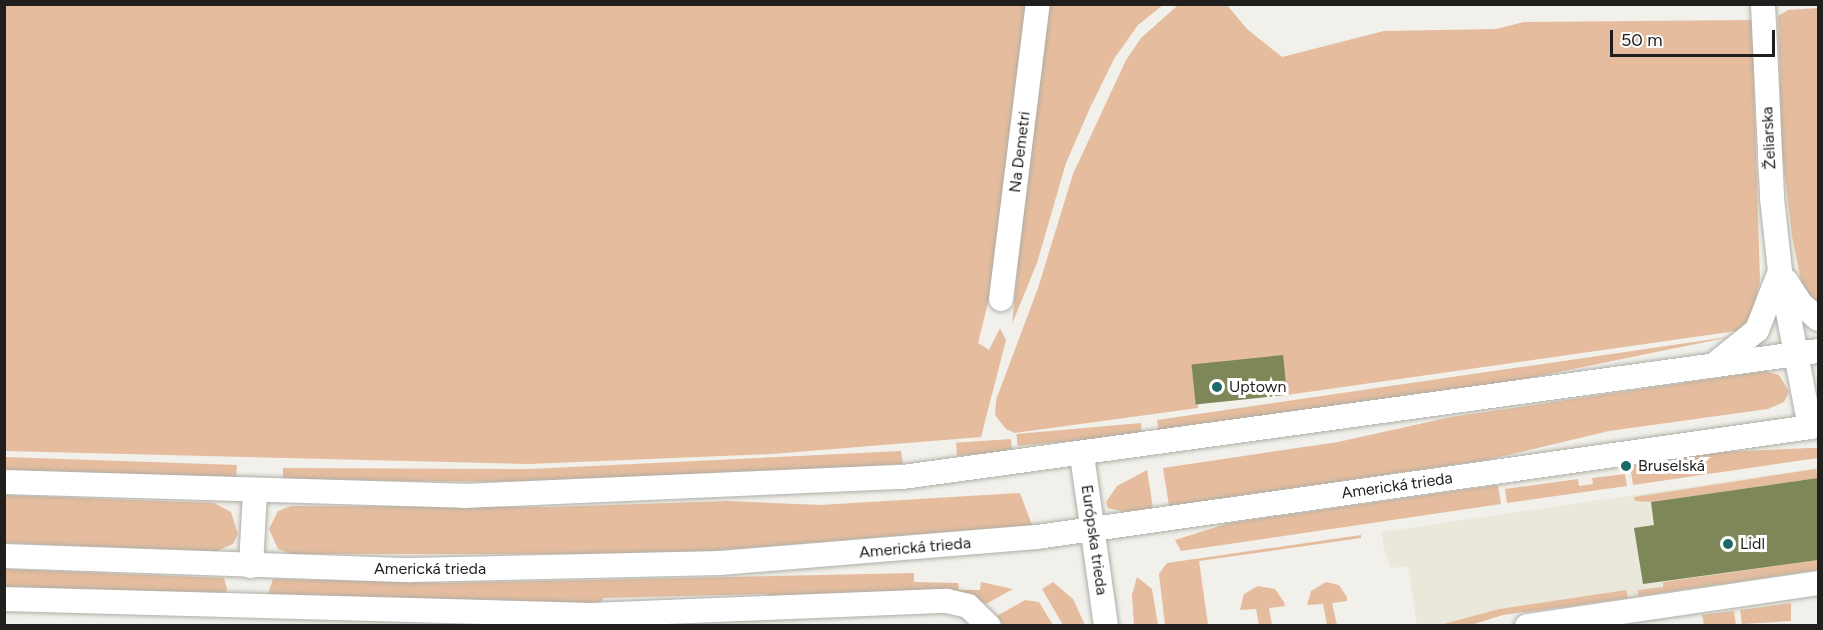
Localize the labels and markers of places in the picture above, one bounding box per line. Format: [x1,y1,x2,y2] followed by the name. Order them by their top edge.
[1229,377,1286,397] place label: Uptown
[1210,380,1224,394] marker: Uptown
[1638,456,1705,476] place label: Bruselská
[1619,459,1633,473] marker: Bruselská
[1740,534,1765,554] place label: Lidl
[1721,537,1735,551] marker: Lidl

